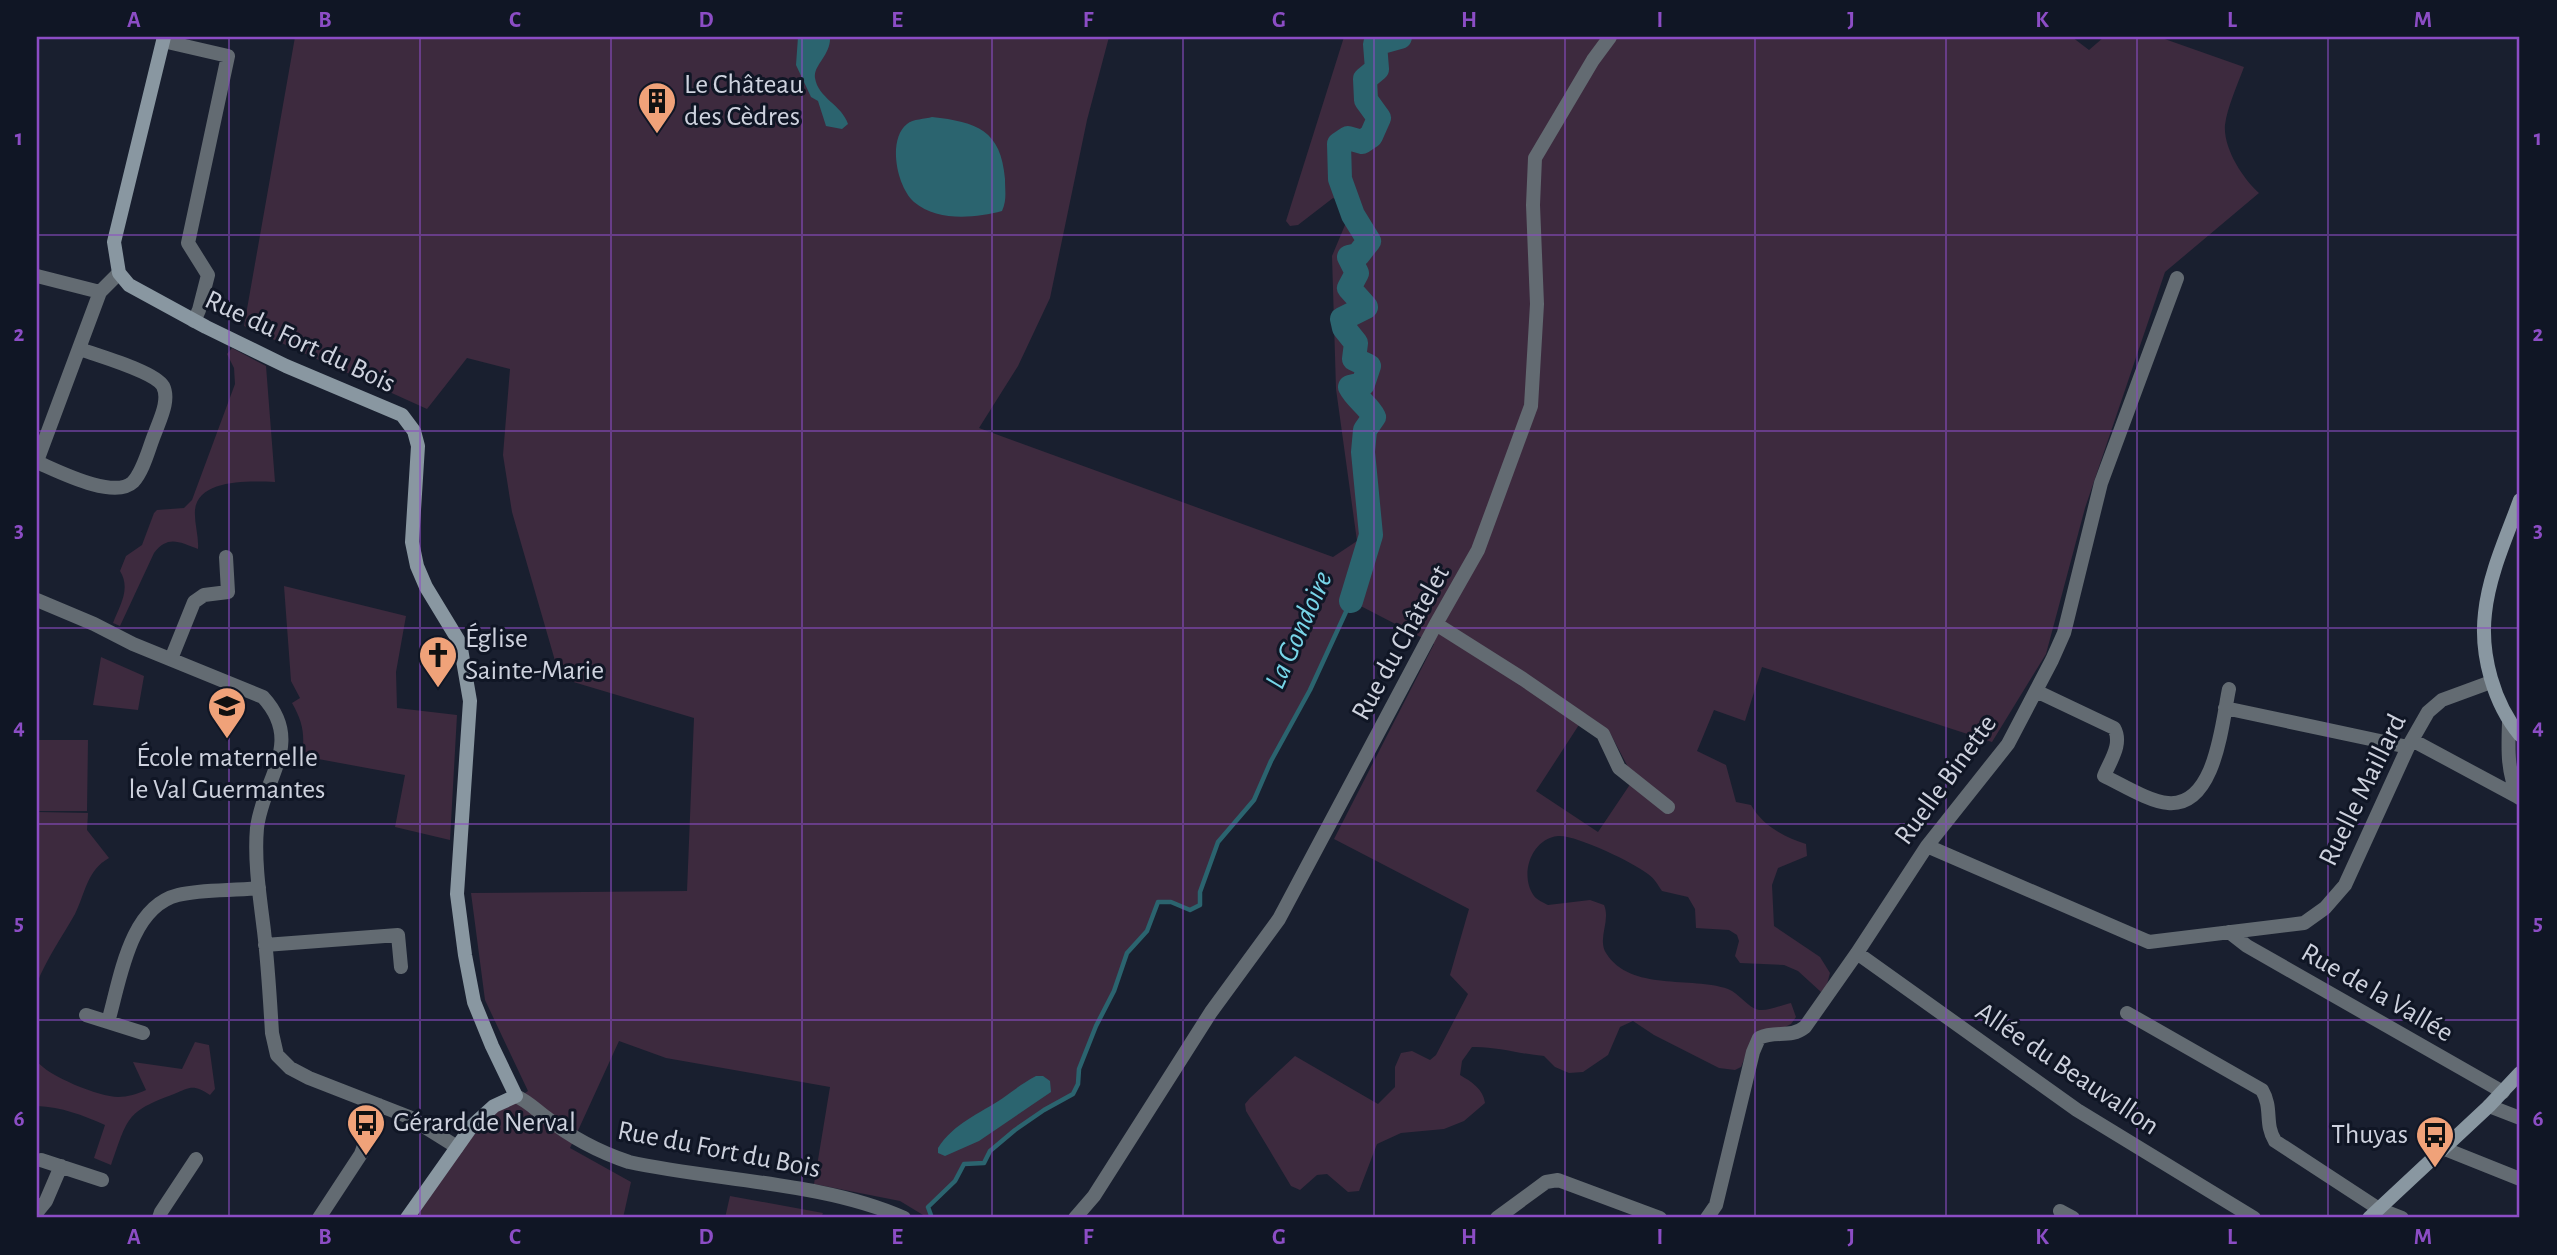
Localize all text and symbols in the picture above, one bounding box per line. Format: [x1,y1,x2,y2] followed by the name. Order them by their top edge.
[127,9,141,32] text: A
[318,9,332,32] text: B
[509,9,521,32] text: C
[698,9,714,32] text: D
[891,9,903,32] text: E
[1083,9,1094,32] text: F
[1272,9,1286,32] text: G
[1461,9,1477,32] text: H
[1657,9,1663,32] text: I
[1847,9,1855,32] text: J
[2035,9,2049,32] text: K
[2227,9,2237,32] text: L
[2414,9,2432,32] text: M
[684,71,804,131] place label: Le Château des Cèdres
[636,80,678,135] building icon: Le Château des Cèdres
[15,127,23,150] text: 1
[2534,127,2542,150] text: 1
[201,286,399,398] street label: Rue du Fort du Bois
[14,323,25,346] text: 2
[2533,323,2544,346] text: 2
[14,519,24,542] text: 3
[2533,519,2543,542] text: 3
[1347,561,1455,725] street label: Rue du Châtelet
[1260,567,1338,693] water label: La Gondoire
[465,622,604,685] place label: Église Sainte-Marie
[417,634,459,689] church icon: Église Sainte-Marie
[206,685,248,740] school or university icon: École maternelle le Val Guermantes
[1890,710,2002,850] street label: Ruelle Binette
[2314,710,2412,870] street label: Ruelle Maillard
[13,716,25,739] text: 4
[2532,716,2544,739] text: 4
[129,741,325,804] place label: École maternelle le Val Guermantes
[14,912,24,935] text: 5
[2533,912,2543,935] text: 5
[2296,938,2458,1048] street label: Rue de la Vallée
[1970,997,2164,1141] street label: Allée du Beauvallon
[345,1102,387,1157] bus stop icon: Gérard de Nerval
[13,1108,25,1131] text: 6
[2532,1108,2544,1131] text: 6
[393,1109,576,1137] place label: Gérard de Nerval
[2414,1114,2456,1169] bus stop icon: Thuyas
[615,1117,823,1183] street label: Rue du Fort du Bois
[2331,1121,2408,1149] place label: Thuyas
[127,1226,141,1249] text: A
[318,1226,332,1249] text: B
[509,1226,521,1249] text: C
[698,1226,714,1249] text: D
[891,1226,903,1249] text: E
[1083,1226,1094,1249] text: F
[1272,1226,1286,1249] text: G
[1461,1226,1477,1249] text: H
[1657,1226,1663,1249] text: I
[1847,1226,1855,1249] text: J
[2035,1226,2049,1249] text: K
[2227,1226,2237,1249] text: L
[2414,1226,2432,1249] text: M

